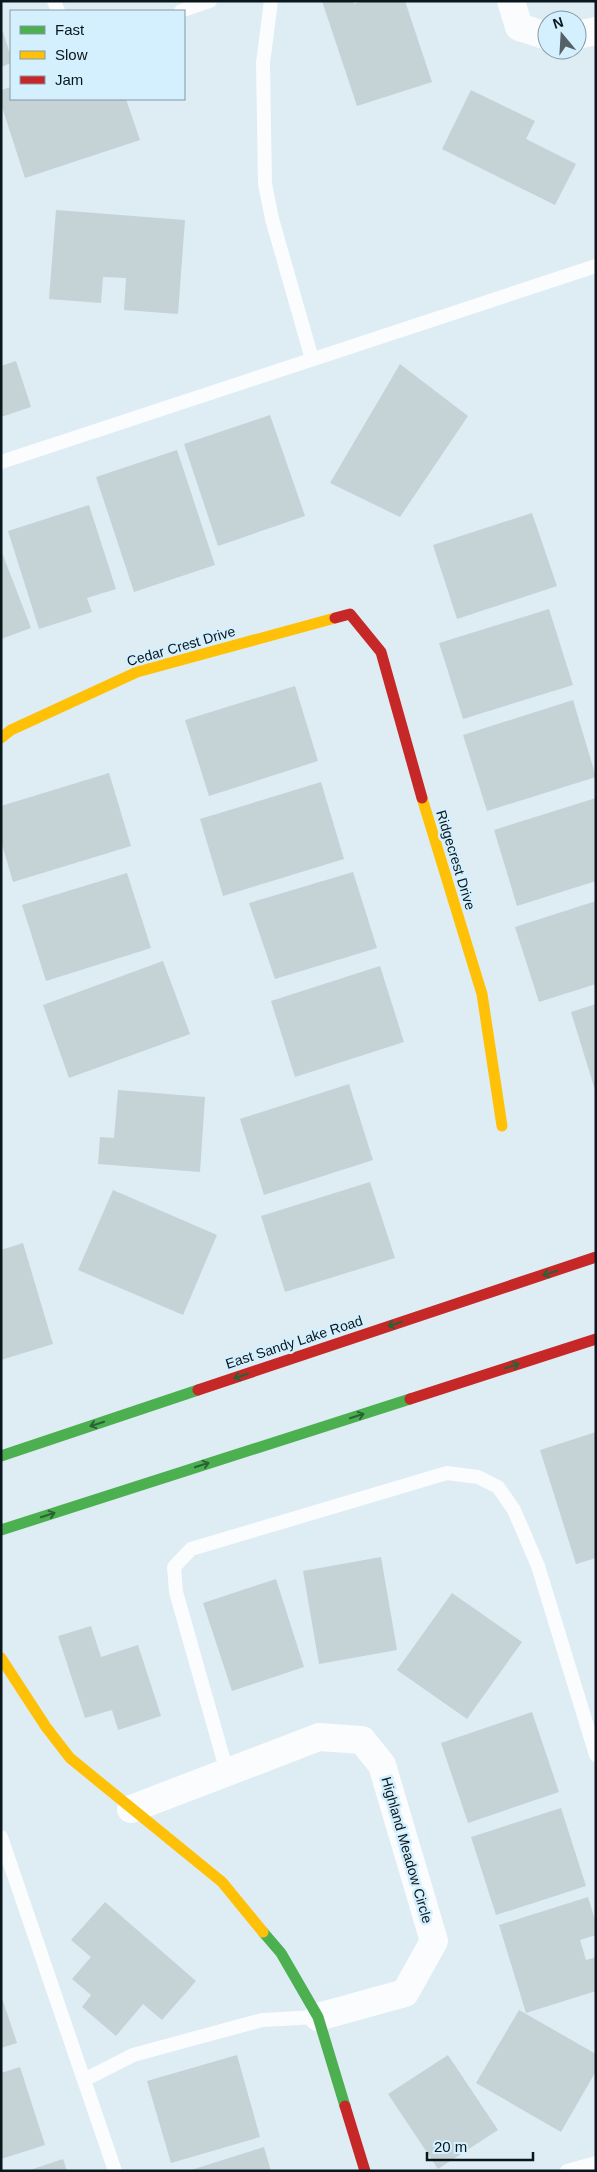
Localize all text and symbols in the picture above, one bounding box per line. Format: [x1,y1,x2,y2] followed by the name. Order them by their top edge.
[10,10,185,100] legend
[537,10,587,60] north arrow
[551,13,565,32] text: N
[55,21,85,38] text: Fast
[55,46,88,63] text: Slow
[55,71,83,88] text: Jam
[125,623,237,669] street label: Cedar Crest Drive
[433,808,479,912] street label: Ridgecrest Drive
[542,1268,558,1278] one-way arrow
[223,1312,365,1372] street label: East Sandy Lake Road
[388,1320,404,1329] one-way arrow
[504,1361,520,1371] one-way arrow
[234,1371,250,1381] one-way arrow
[349,1410,365,1420] one-way arrow
[90,1420,105,1429] one-way arrow
[194,1460,210,1470] one-way arrow
[39,1510,55,1519] one-way arrow
[378,1775,436,1925] street label: Highland Meadow Circle
[427,2130,533,2162] scale bar
[434,2138,467,2155] text: 20 m

